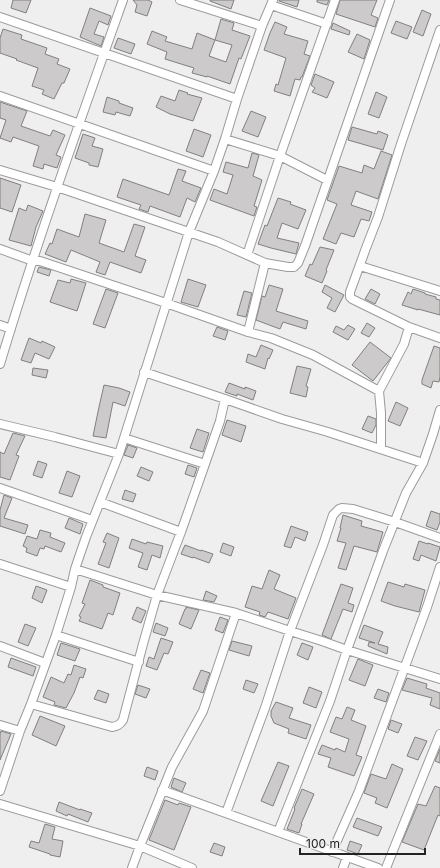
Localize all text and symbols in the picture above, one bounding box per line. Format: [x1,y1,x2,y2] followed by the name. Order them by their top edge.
[300,830,425,856] scale bar
[306,836,340,851] text: 100 m

